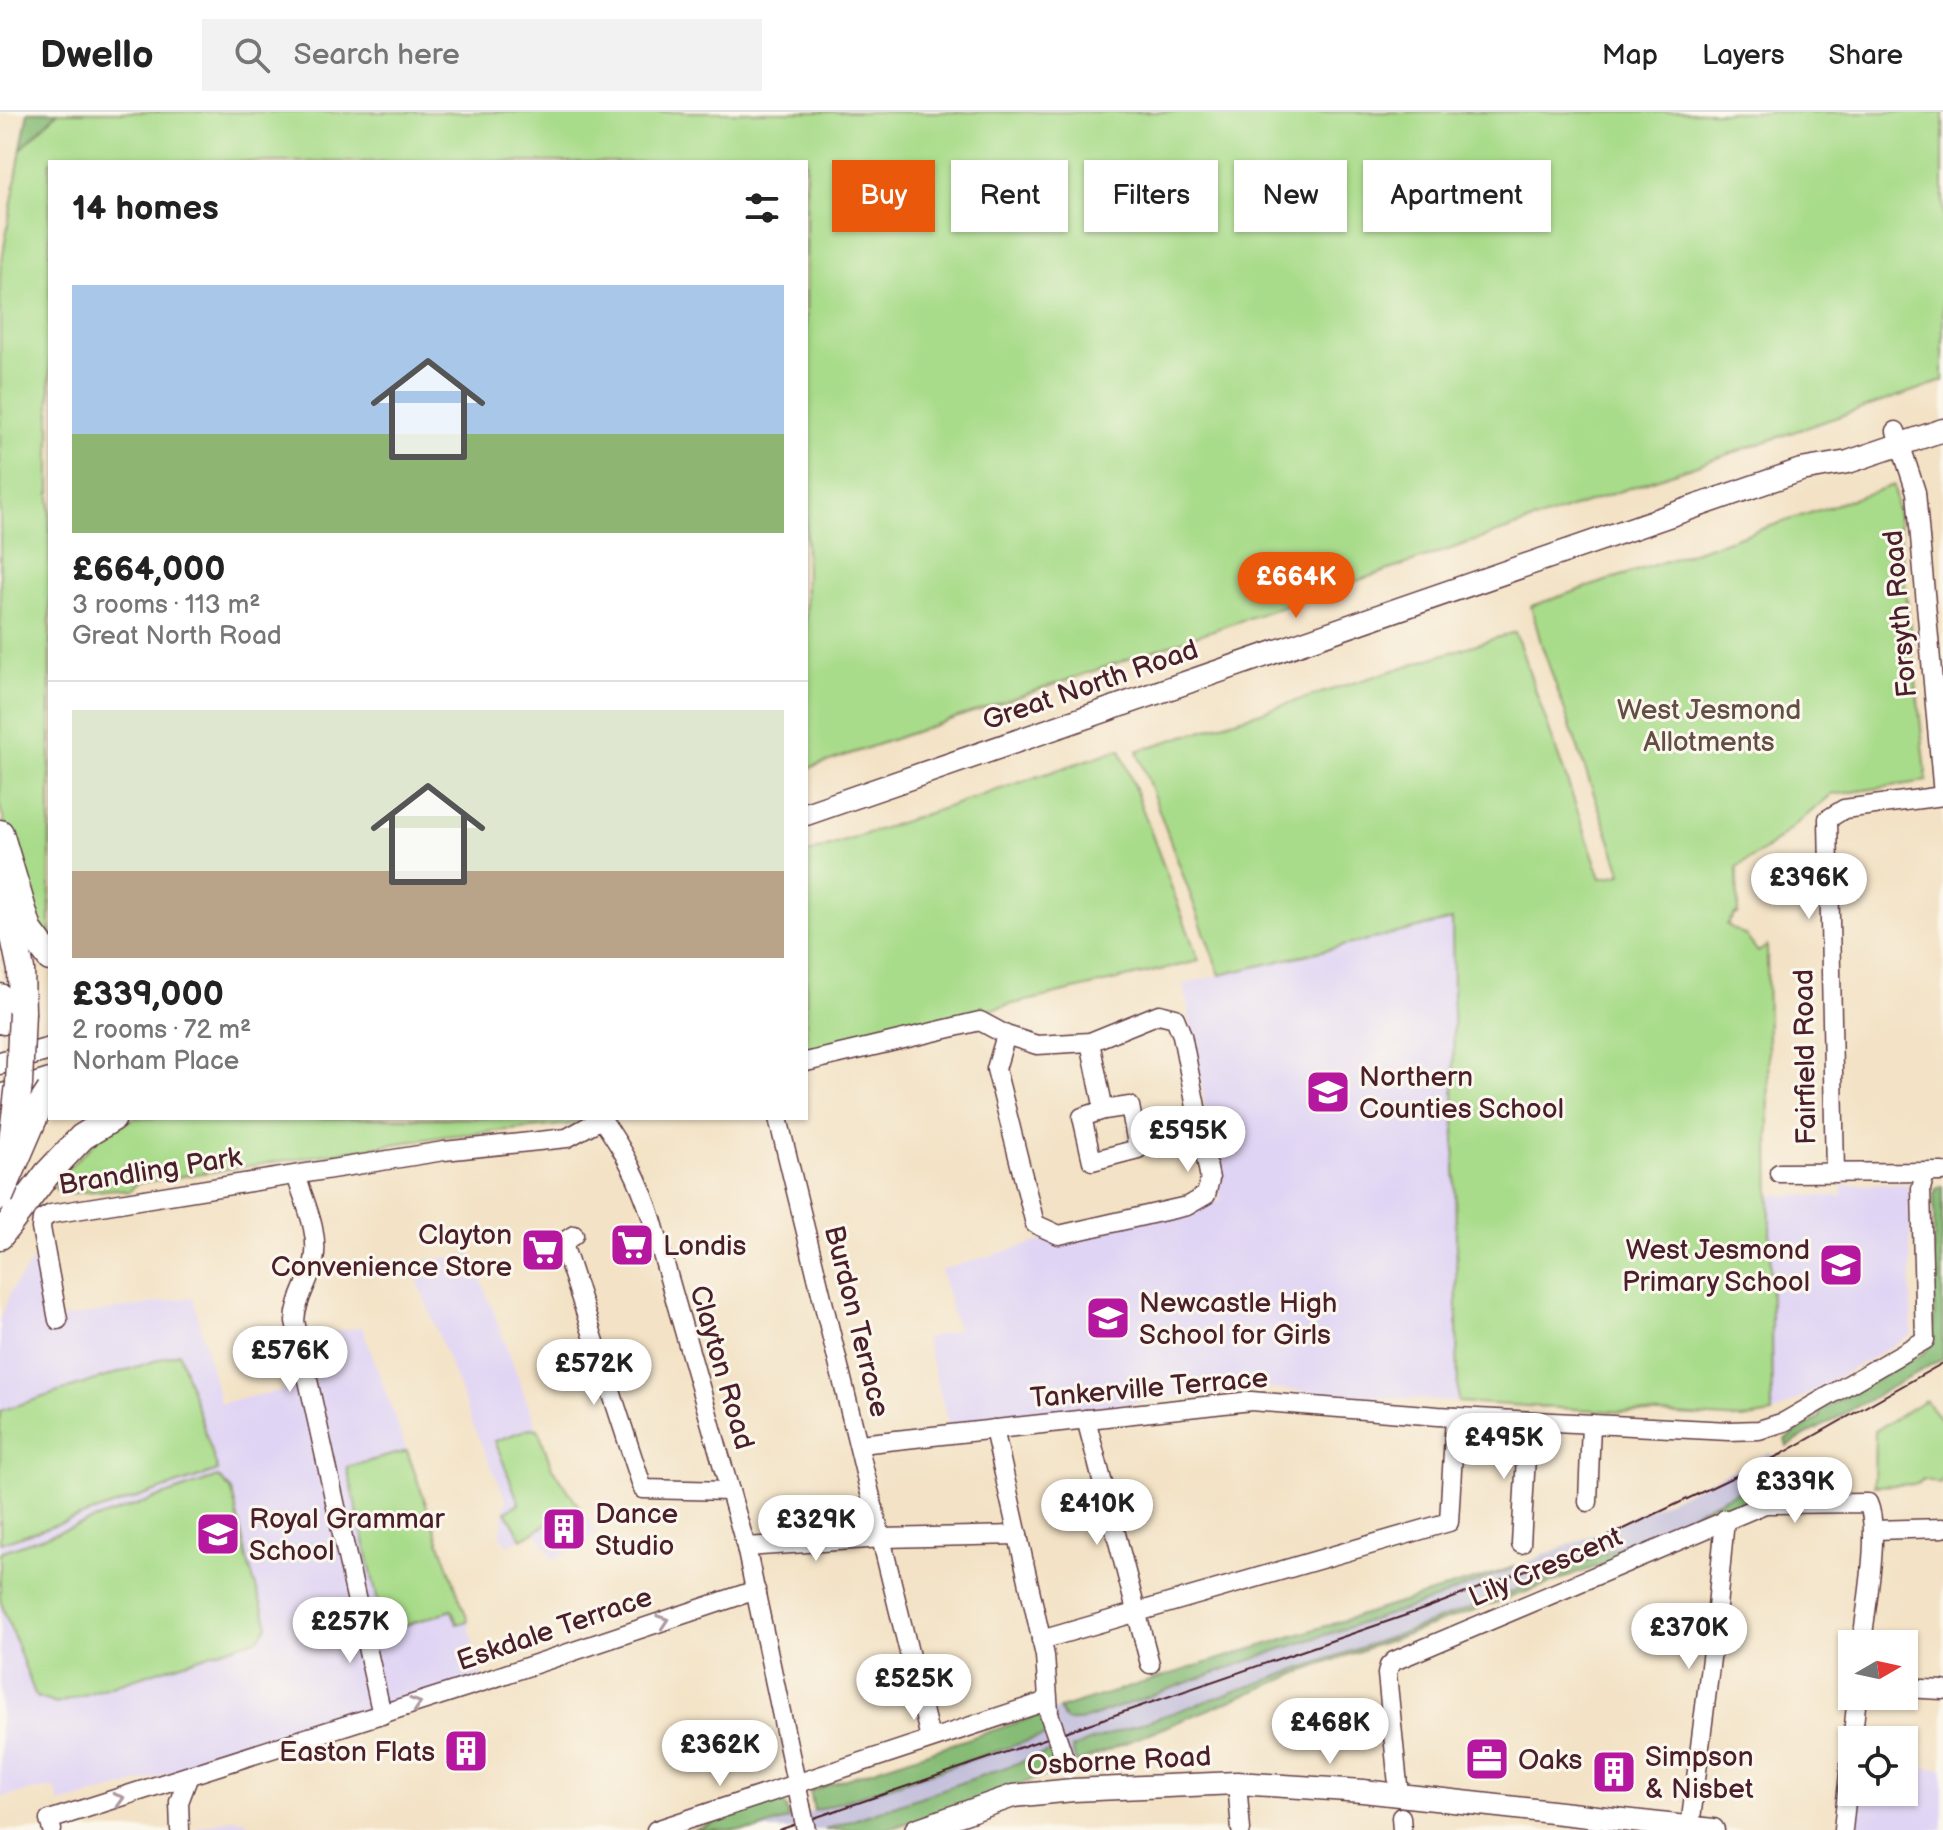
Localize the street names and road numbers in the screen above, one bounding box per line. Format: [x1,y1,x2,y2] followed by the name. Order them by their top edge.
[1877,529,1924,699] street label: Forsyth Road
[978,633,1203,738] street label: Great North Road
[1787,969,1824,1145] street label: Fairfield Road
[56,1141,244,1202] street label: Brandling Park
[817,1222,896,1421] street label: Burdon Terrace
[682,1282,761,1453] street label: Clayton Road
[1029,1362,1269,1415] street label: Tankerville Terrace
[1464,1520,1627,1614] street label: Lily Crescent
[453,1581,656,1678] street label: Eskdale Terrace
[1026,1740,1212,1783] street label: Osborne Road

